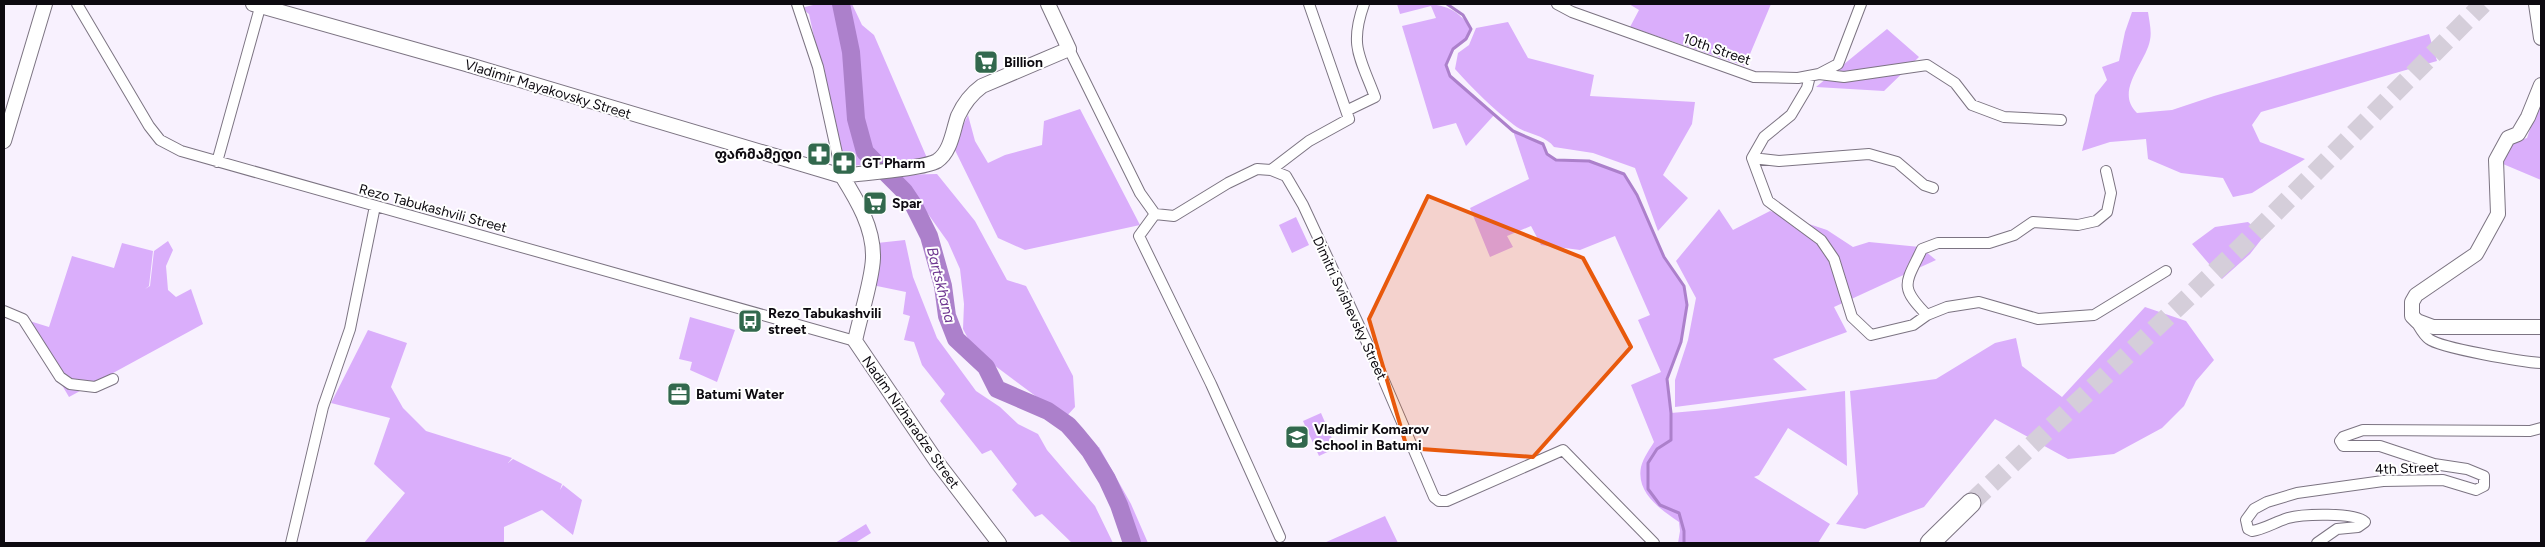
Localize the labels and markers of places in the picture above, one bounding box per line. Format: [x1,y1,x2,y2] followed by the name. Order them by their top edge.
[973,49,999,75] supermarket icon: Billion
[1004,54,1043,71] place label: Billion
[806,141,832,167] pharmacy icon: ფარმამედი
[714,146,802,163] place label: ფარმამედი
[831,150,857,176] pharmacy icon: GT Pharm
[862,155,925,172] place label: GT Pharm
[862,190,888,216] supermarket icon: Spar
[892,195,922,212] place label: Spar
[768,305,881,338] place label: Rezo Tabukashvili street
[737,308,763,334] bus stop icon: Rezo Tabukashvili street
[666,381,692,407] office icon: Batumi Water
[696,386,785,403] place label: Batumi Water
[1314,421,1429,454] place label: Vladimir Komarov School in Batumi
[1284,424,1310,450] school or university icon: Vladimir Komarov School in Batumi

